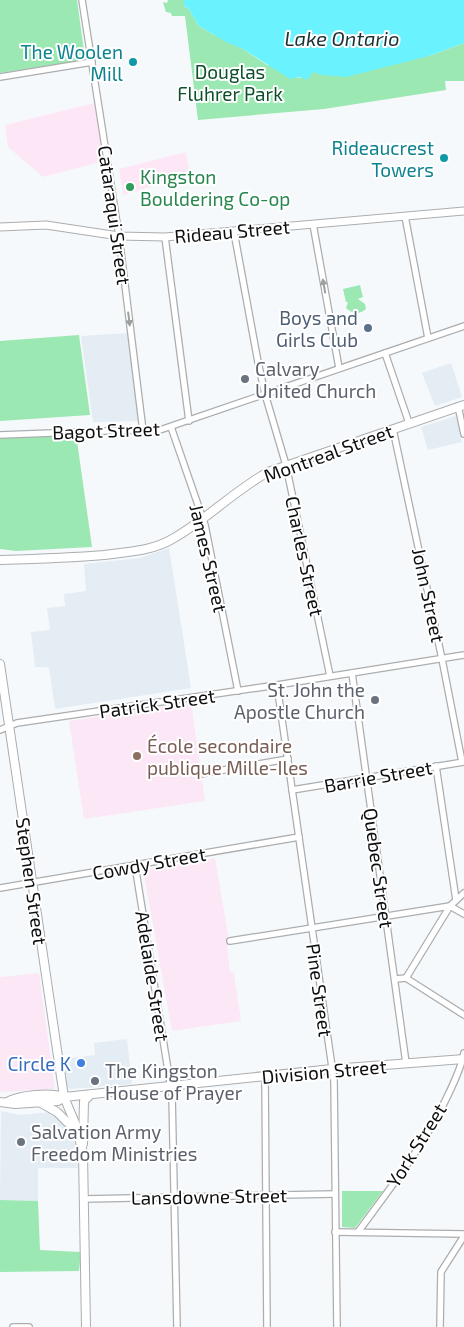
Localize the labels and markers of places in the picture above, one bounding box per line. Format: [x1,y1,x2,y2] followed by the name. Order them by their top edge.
[21,40,123,85] place label: The Woolen Mill
[127,56,139,68] marker: The Woolen Mill
[331,136,434,181] place label: Rideaucrest Towers
[438,152,450,164] marker: Rideaucrest Towers
[140,165,290,210] place label: Kingston Bouldering Co-op
[124,181,136,193] marker: Kingston Bouldering Co-op
[276,306,358,351] place label: Boys and Girls Club
[362,322,374,334] marker: Boys and Girls Club
[255,357,376,402] place label: Calvary United Church
[239,373,251,385] marker: Calvary United Church
[234,678,365,723] place label: St. John the Apostle Church
[369,694,381,706] marker: St. John the Apostle Church
[147,734,308,779] place label: École secondaire publique Mille-Iles
[131,750,143,762] marker: École secondaire publique Mille-Iles
[7,1052,71,1075] place label: Circle K
[75,1057,87,1069] marker: Circle K
[105,1059,243,1104] place label: The Kingston House of Prayer
[89,1075,101,1087] marker: The Kingston House of Prayer
[31,1120,197,1165] place label: Salvation Army Freedom Ministries
[15,1136,27,1148] marker: Salvation Army Freedom Ministries

